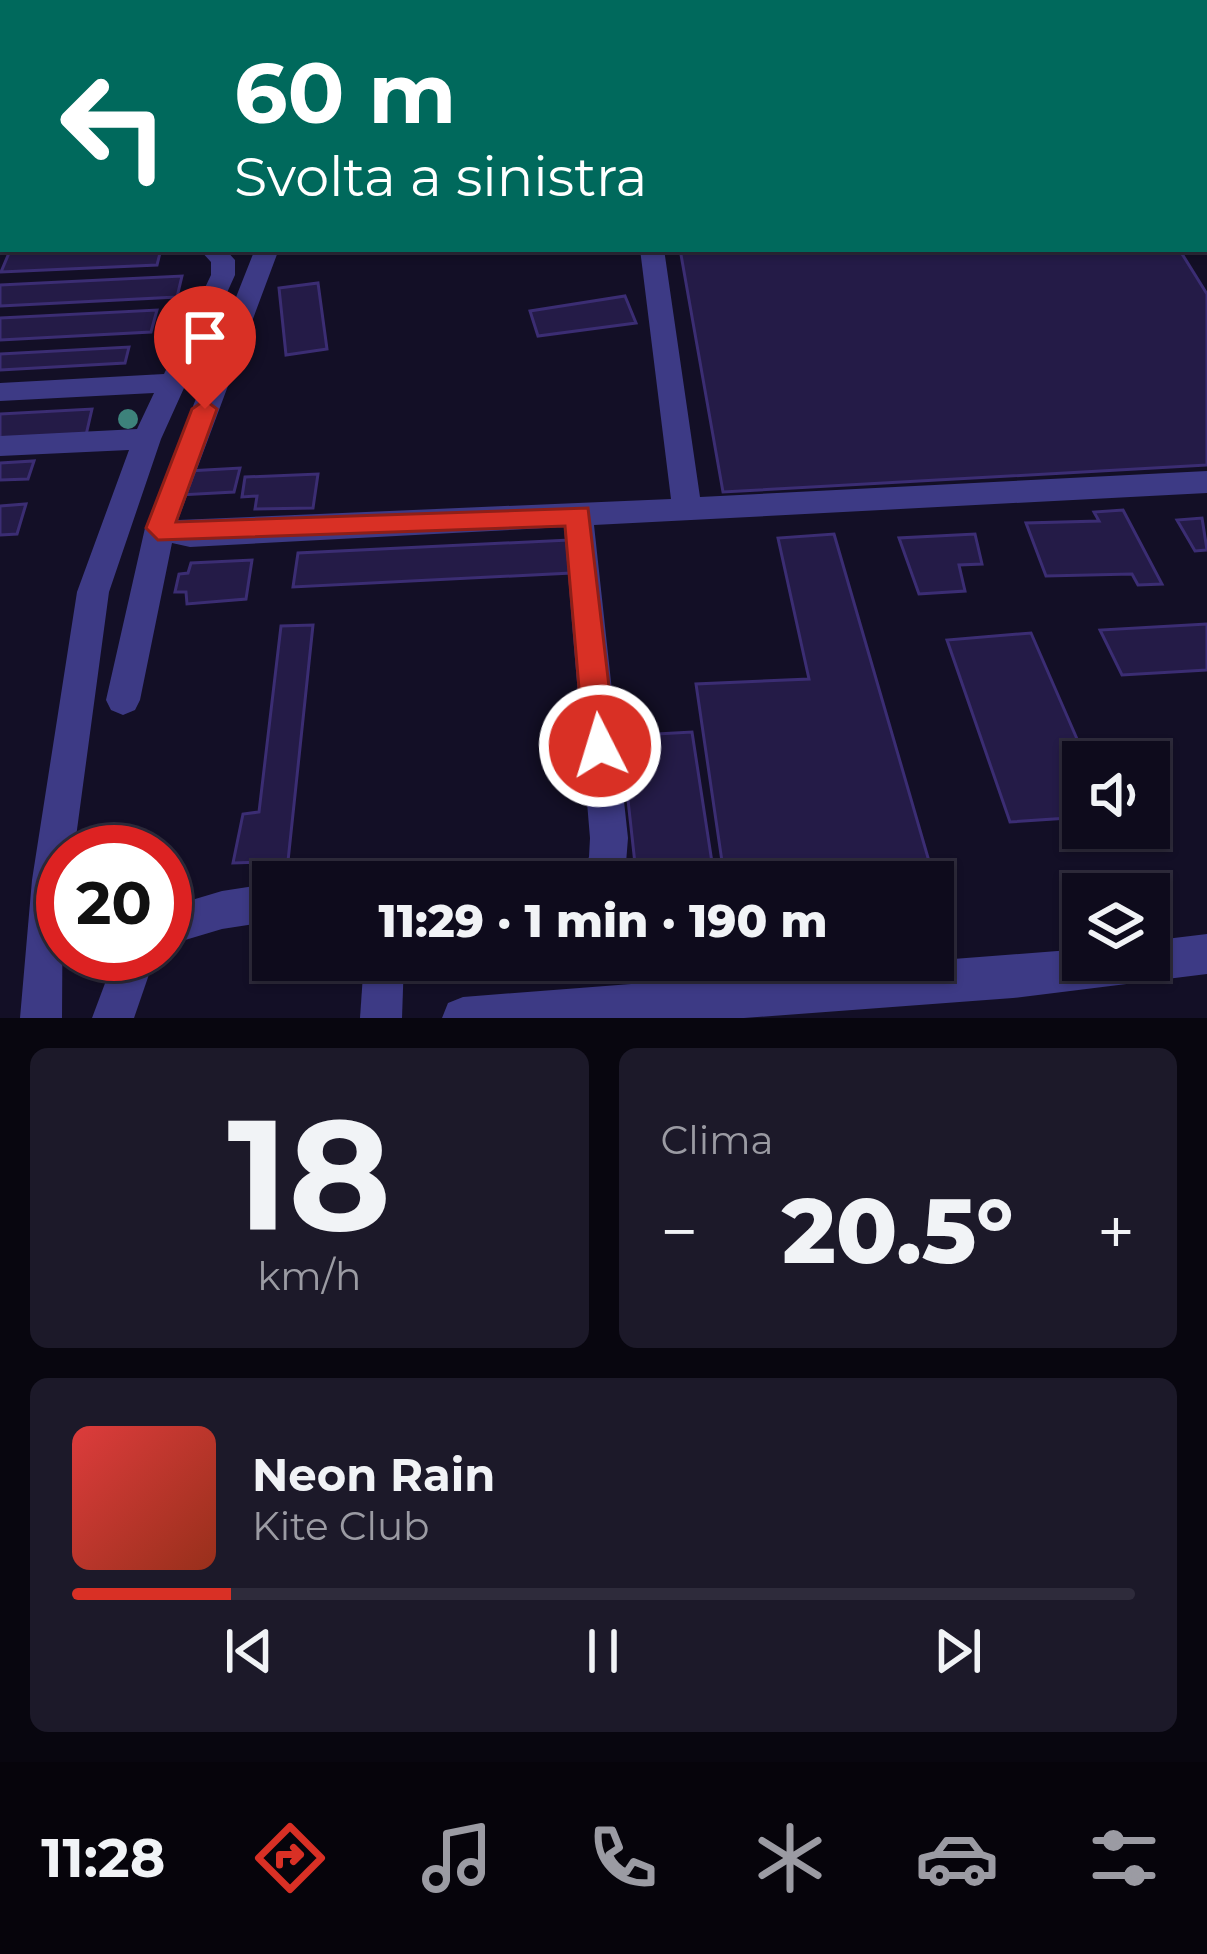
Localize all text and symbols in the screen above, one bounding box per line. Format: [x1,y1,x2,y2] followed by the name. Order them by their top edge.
[234,42,456,144] text: 60 m
[36,48,192,204] icon: left
[234,144,647,210] text: Svolta a sinistra
[154,286,256,409] pin
[172,304,238,370] icon: arrive
[537,683,663,809] position arrow
[1062,741,1170,981] map controls
[1062,741,1170,849] button: sound
[36,825,192,981] speed limit sign: 20
[1062,873,1170,981] button: layers
[379,893,827,948] text: 11:29 · 1 min · 190 m
[227,1079,391,1269] text: 18
[661,1116,774,1164] text: Clima
[782,1176,1014,1286] text: 20.5°
[661,1191,698,1272] text: −
[1097,1191,1135,1272] text: +
[257,1252,361,1300] text: km/h
[252,1447,495,1502] text: Neon Rain
[252,1502,430,1550] text: Kite Club
[216,1618,282,1684] icon: previous
[570,1618,636,1684] icon: pause
[925,1618,991,1684] icon: next
[248,1816,332,1900] icon: directions
[415,1816,499,1900] icon: music
[581,1816,665,1900] icon: phone
[748,1816,832,1900] icon: climate
[915,1816,999,1900] icon: car
[1082,1816,1166,1900] icon: filters
[41,1825,165,1891] text: 11:28

